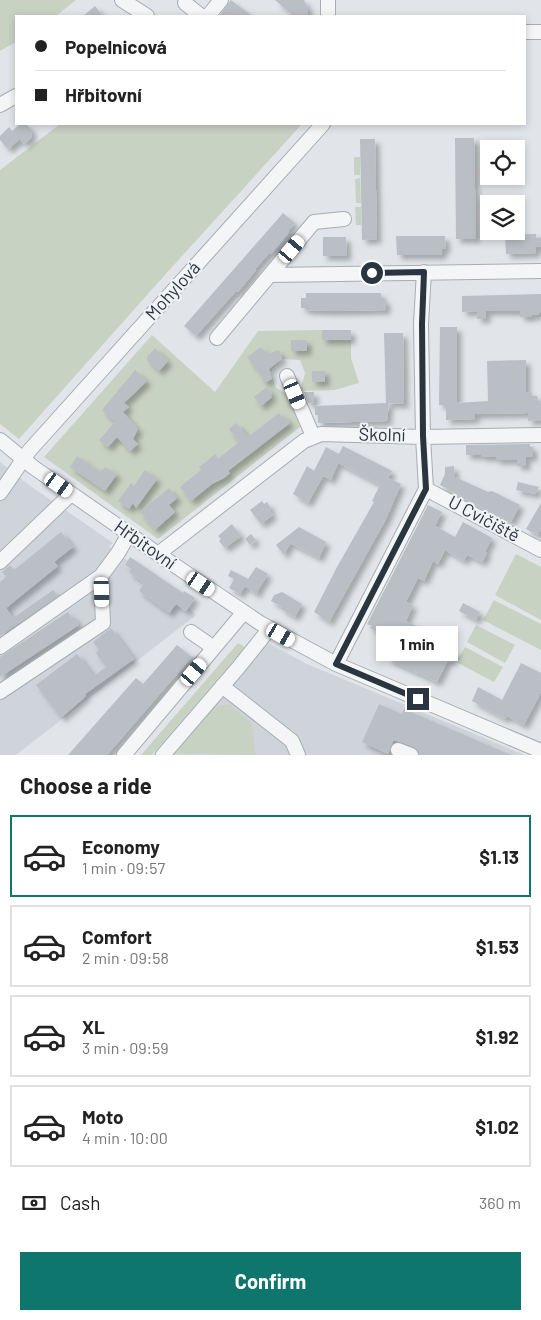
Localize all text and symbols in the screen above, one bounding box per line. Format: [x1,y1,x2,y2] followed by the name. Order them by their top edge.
[65,35,167,58] text: Popelnicová
[65,83,142,106] text: Hřbitovní
[480,140,525,240] map controls
[480,140,525,185] button: locate
[480,195,525,240] button: layers
[276,233,307,265] car
[140,256,204,324] street label: Mohylová
[361,262,383,284] route start
[282,377,307,411] car
[359,423,406,445] street label: Školní
[42,470,75,500] car
[445,490,524,546] street label: U Cvičiště
[110,515,181,574] street label: Hřbitovní
[184,569,217,599] car
[93,577,110,607] car
[264,621,297,649] car
[377,626,459,662] callout: 1 min
[399,634,435,653] text: 1 min
[178,656,209,688] car
[407,688,429,710] route end
[20,772,152,798] text: Choose a ride
[22,834,67,879] icon: car
[82,835,160,858] text: Economy
[479,845,519,868] text: $1.13
[82,858,165,877] text: 1 min · 09:57
[22,924,67,969] icon: car
[82,925,152,948] text: Comfort
[476,935,519,958] text: $1.53
[82,948,169,967] text: 2 min · 09:58
[22,1014,67,1059] icon: car
[82,1015,105,1038] text: XL
[476,1025,519,1048] text: $1.92
[82,1038,169,1057] text: 3 min · 09:59
[22,1104,67,1149] icon: car
[82,1105,124,1128] text: Moto
[475,1115,519,1138] text: $1.02
[82,1128,168,1147] text: 4 min · 10:00
[20,1189,48,1217] icon: cash
[60,1191,101,1214] text: Cash
[479,1193,521,1212] text: 360 m
[20,1252,521,1310] button: Confirm

